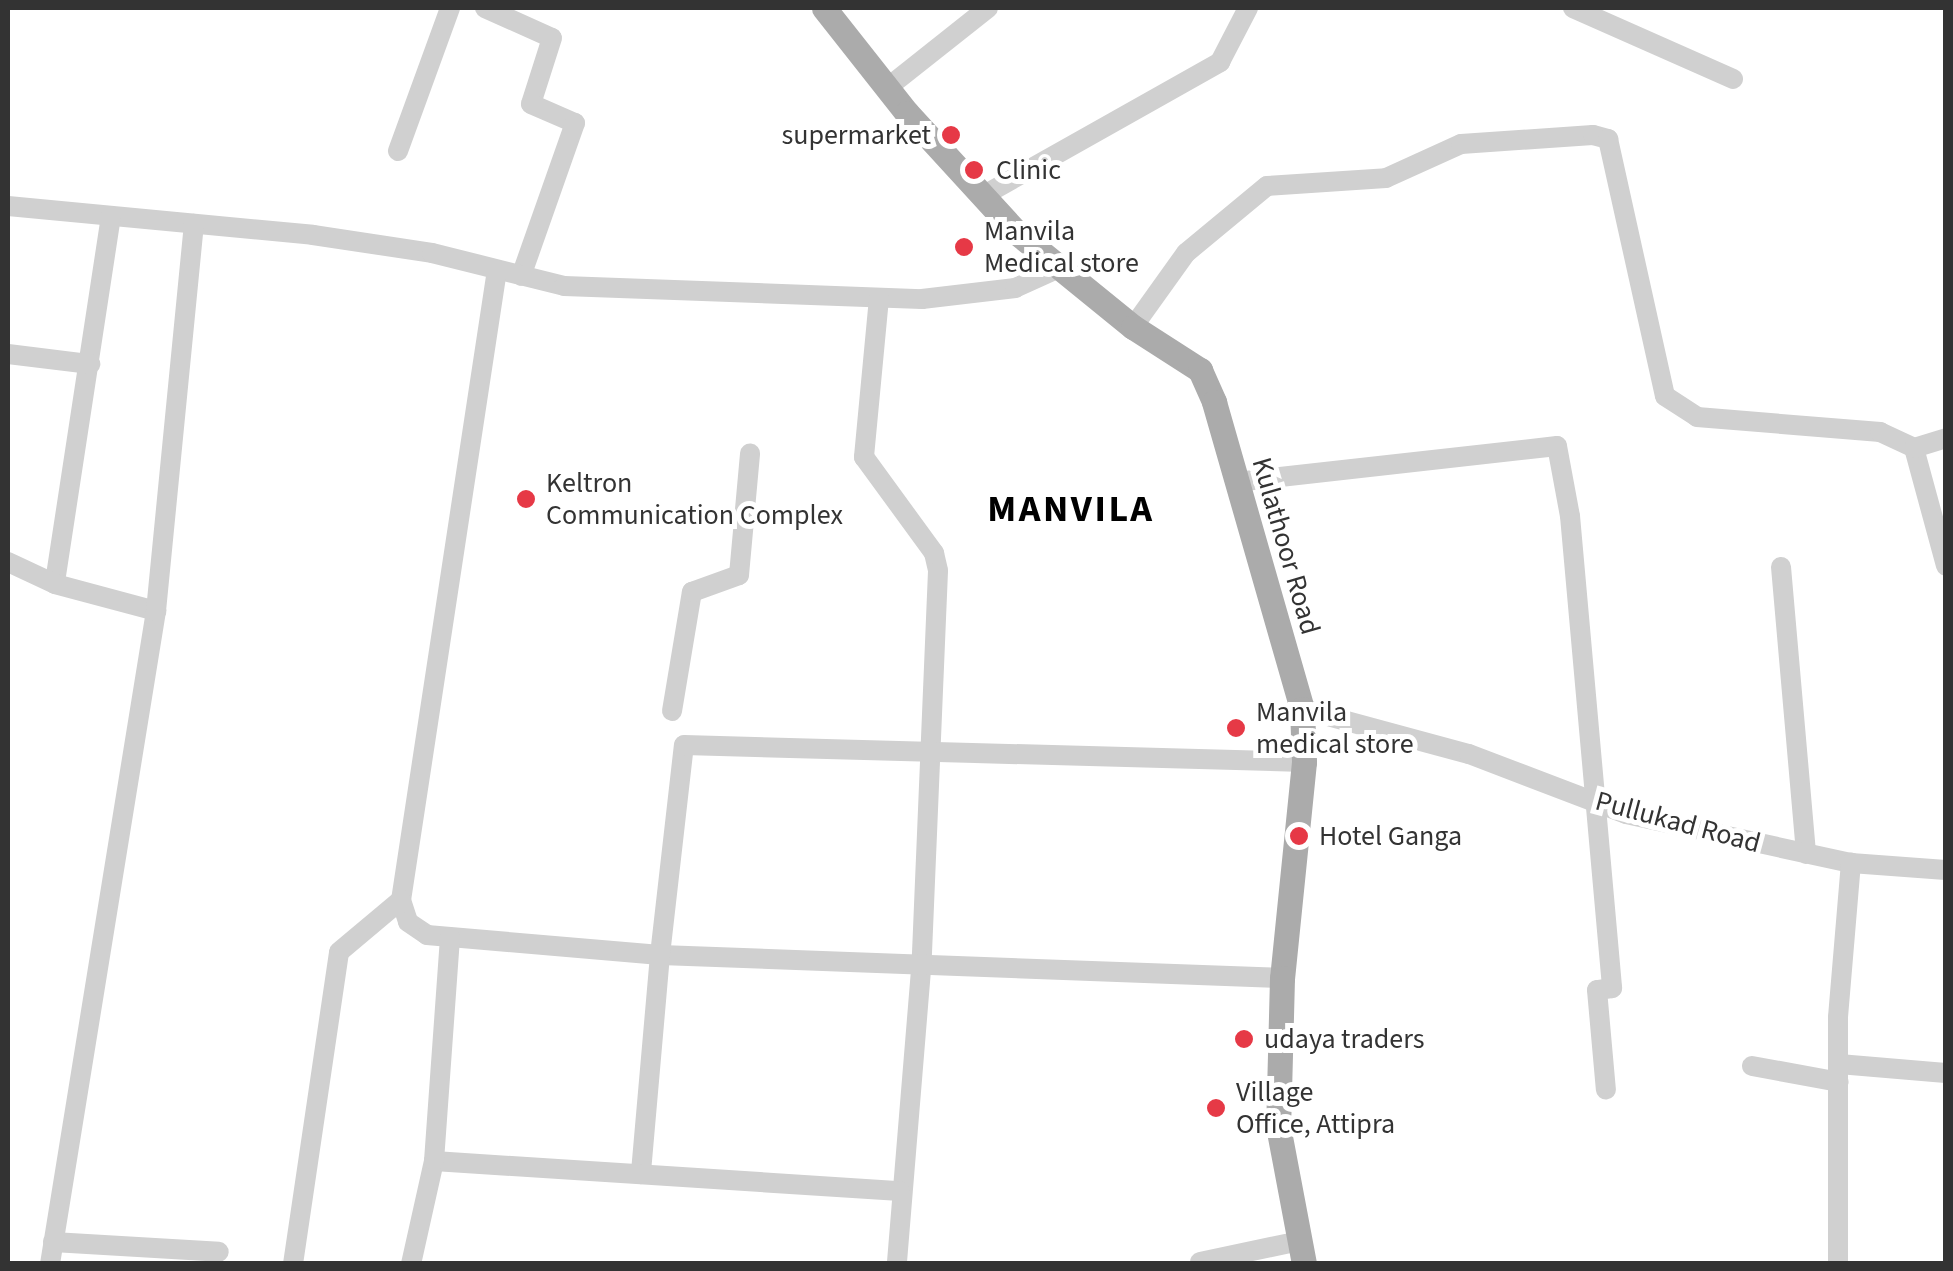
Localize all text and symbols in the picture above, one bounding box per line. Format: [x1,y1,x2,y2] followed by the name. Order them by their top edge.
[781,118,931,152] place label: supermarket
[940,124,962,146] marker: supermarket
[996,153,1061,187] place label: Clinic
[961,157,987,183] marker: Clinic
[984,214,1139,280] place label: Manvila Medical store
[953,236,975,258] marker: Manvila Medical store
[1245,454,1327,638] street label: Kulathoor Road
[546,466,843,532] place label: Keltron Communication Complex
[987,487,1155,533] district label: MANVILA
[515,488,537,510] marker: Keltron Communication Complex
[1256,695,1414,761] place label: Manvila medical store
[1225,717,1247,739] marker: Manvila medical store
[1592,784,1764,860] street label: Pullukad Road
[1319,819,1462,853] place label: Hotel Ganga
[1288,825,1310,847] marker: Hotel Ganga
[1264,1022,1425,1056] place label: udaya traders
[1233,1028,1255,1050] marker: udaya traders
[1236,1075,1395,1141] place label: Village Office, Attipra
[1205,1097,1227,1119] marker: Village Office, Attipra

